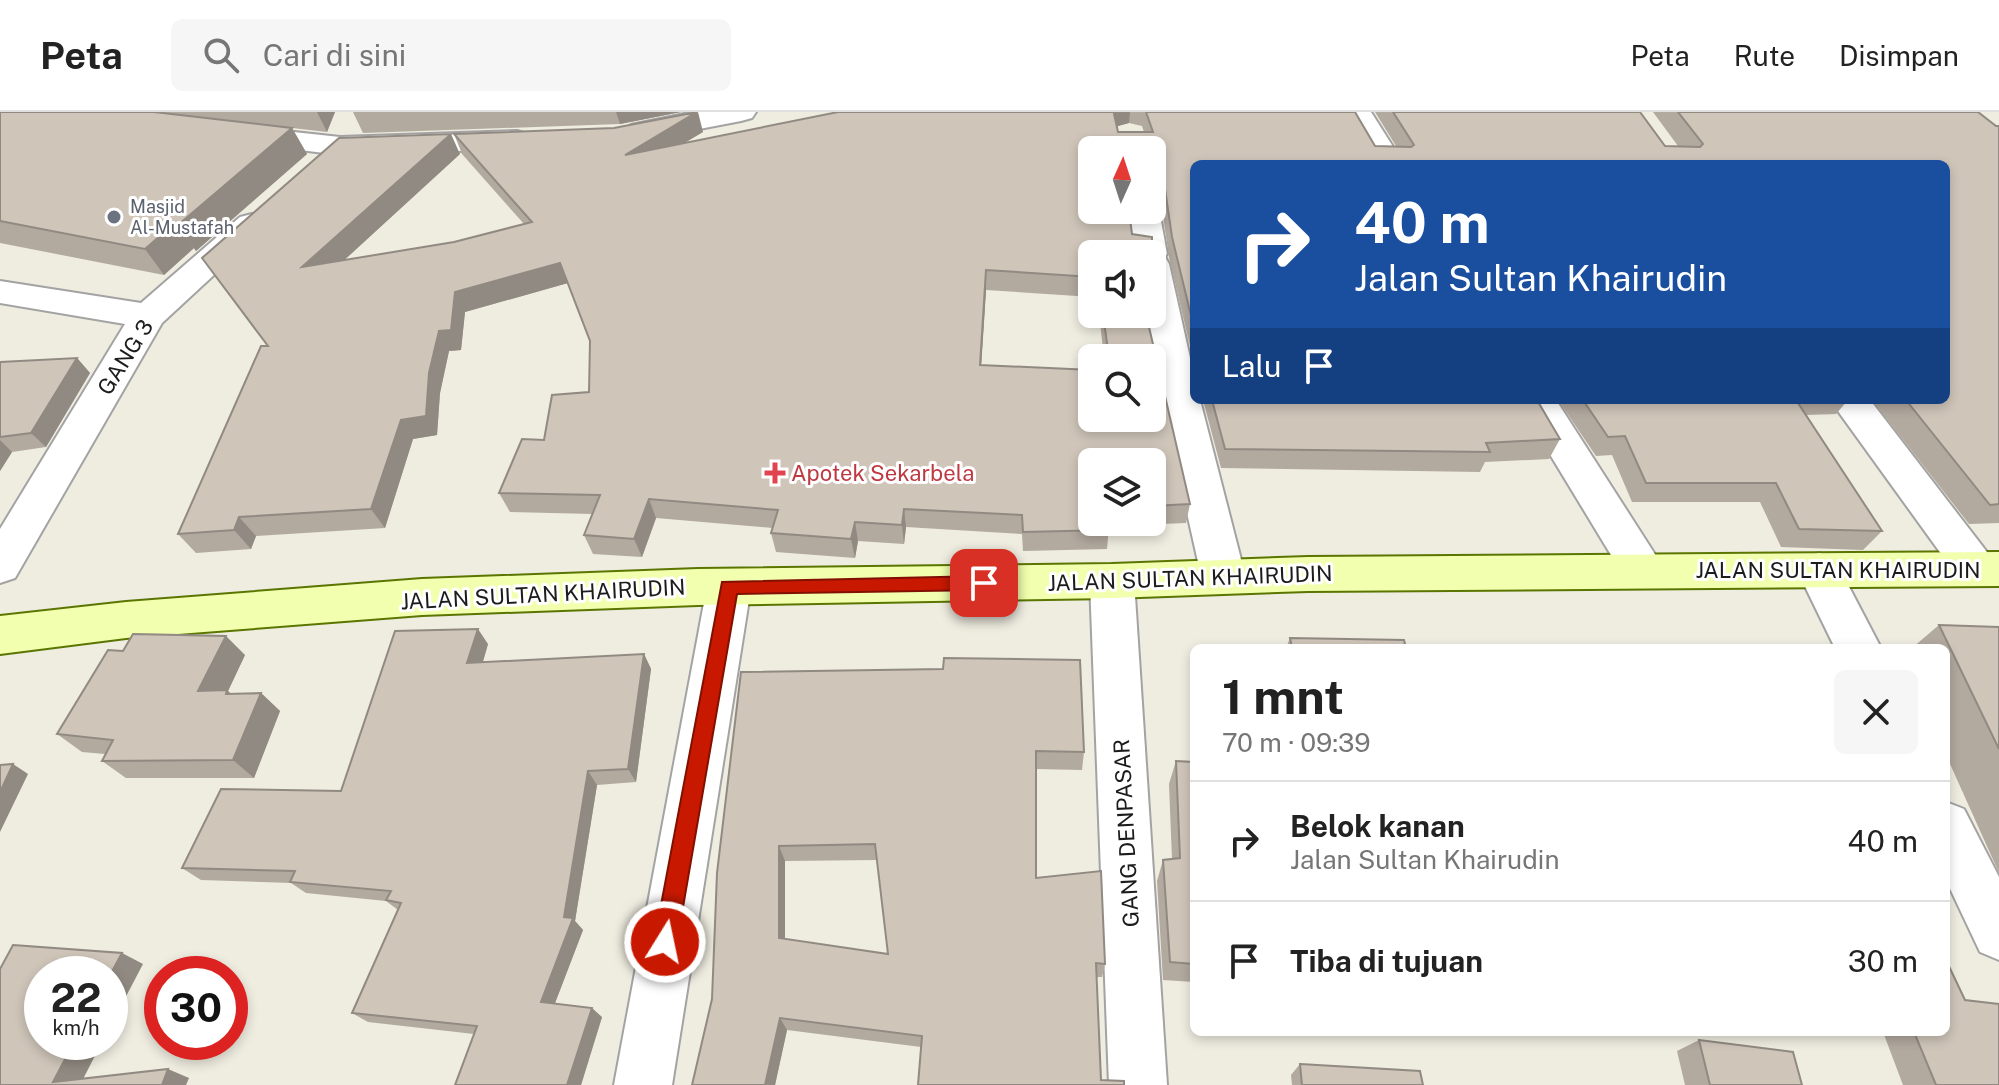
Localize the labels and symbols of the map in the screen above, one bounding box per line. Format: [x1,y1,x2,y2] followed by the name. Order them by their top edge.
[1078,136,1166,224] north arrow
[130,196,234,238] place label: Masjid Al-Mustafah
[105,208,123,226] marker: Masjid Al-Mustafah
[92,315,158,399] street label: GANG 3
[791,460,974,486] place label: Apotek Sekarbela
[766,464,784,482] marker: Apotek Sekarbela
[950,549,1018,617] pin
[1695,557,1981,583] street label: JALAN SULTAN KHAIRUDIN
[1047,560,1333,596] street label: JALAN SULTAN KHAIRUDIN
[400,574,686,614] street label: JALAN SULTAN KHAIRUDIN
[1108,738,1144,928] street label: GANG DENPASAR
[623,900,707,984] position arrow
[144,956,248,1060] speed limit sign: 30

